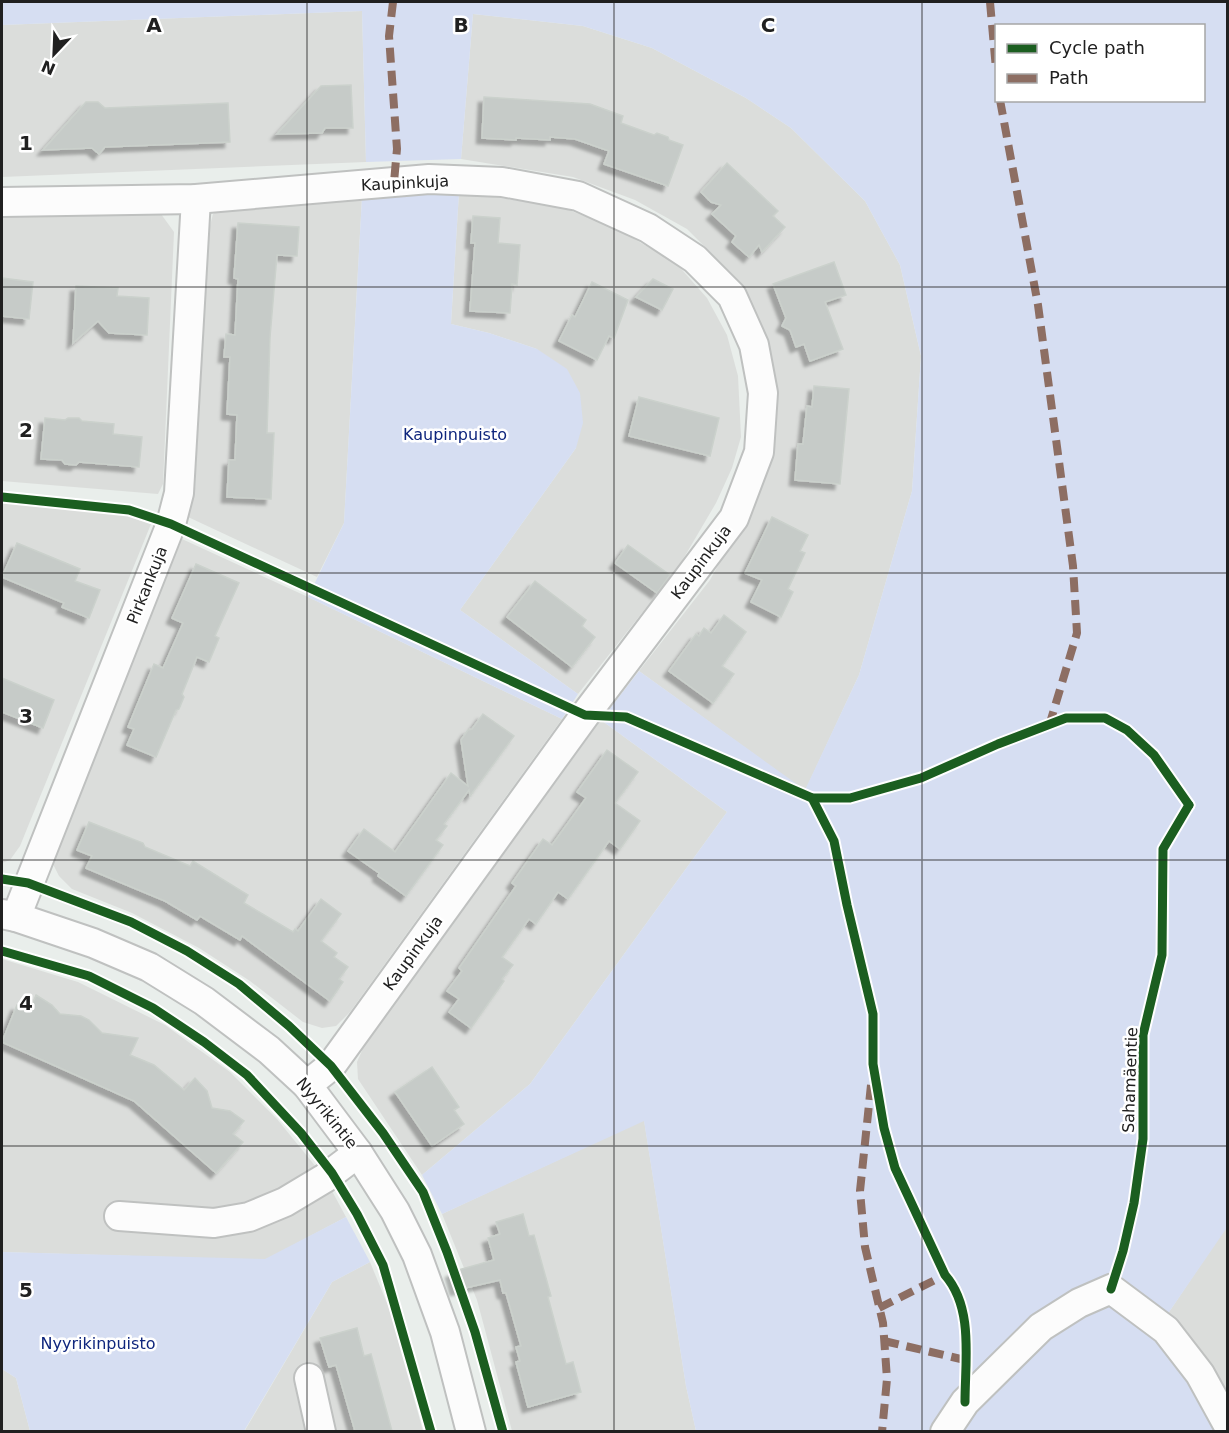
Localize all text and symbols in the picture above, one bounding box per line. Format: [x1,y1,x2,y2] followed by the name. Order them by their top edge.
[146,13,162,37] text: A
[453,13,469,37] text: B
[761,13,775,37] text: C
[24,24,84,84] north arrow
[995,24,1205,102] legend
[1049,37,1145,58] text: Cycle path
[38,56,58,79] text: N
[1049,67,1089,88] text: Path
[19,131,33,155] text: 1
[361,171,449,195] street label: Kaupinkuja
[19,418,33,442] text: 2
[403,425,507,444] park label: Kaupinpuisto
[667,521,735,603] street label: Kaupinkuja
[123,543,171,627] street label: Pirkankuja
[19,704,33,728] text: 3
[379,912,447,994] street label: Kaupinkuja
[19,991,33,1015] text: 4
[1119,1027,1141,1133] street label: Sahamäentie
[292,1073,362,1153] street label: Nyyrikintie
[19,1278,33,1302] text: 5
[41,1334,155,1353] park label: Nyyrikinpuisto

